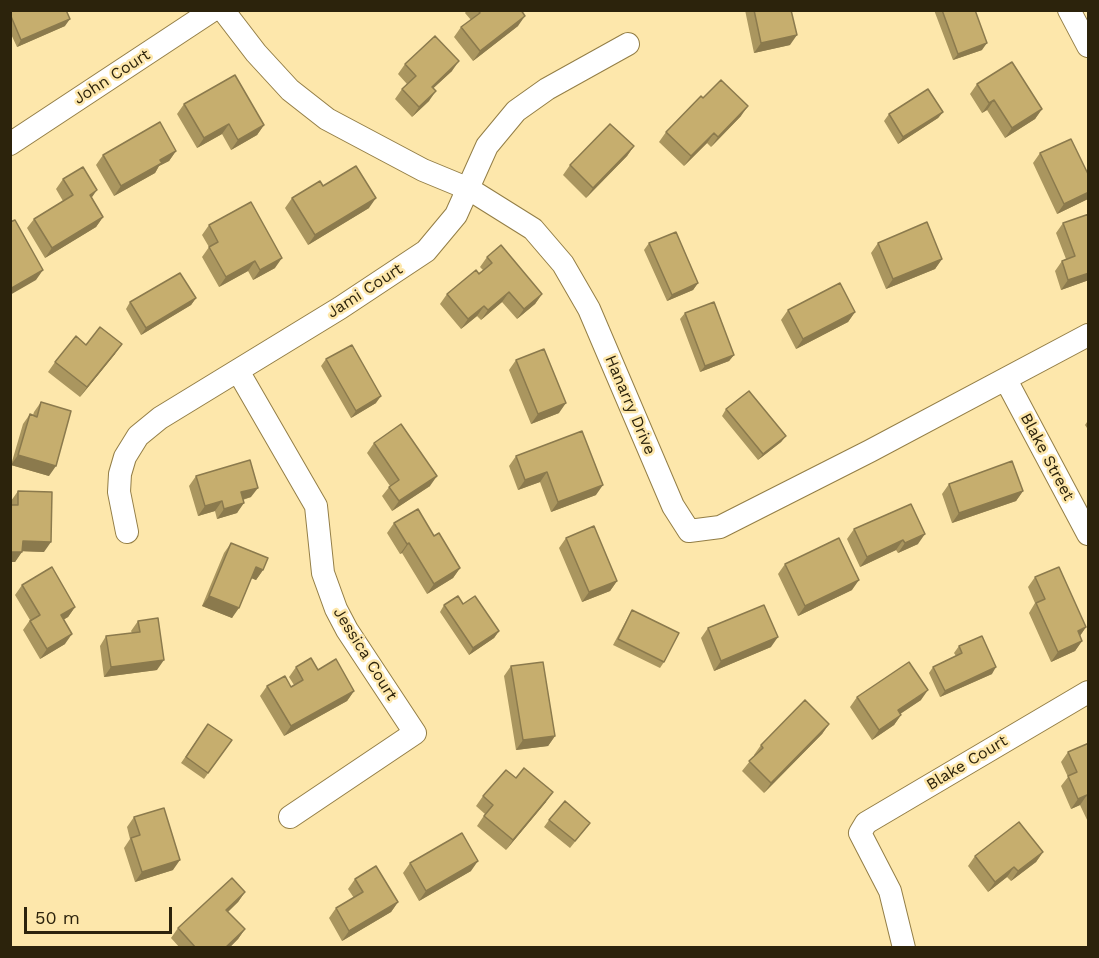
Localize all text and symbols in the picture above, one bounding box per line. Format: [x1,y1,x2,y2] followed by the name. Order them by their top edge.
[70,45,154,109] street label: John Court
[324,260,406,322] street label: Jami Court
[600,352,660,458] street label: Hanarry Drive
[1016,410,1078,504] street label: Blake Street
[329,604,401,704] street label: Jessica Court
[923,731,1011,795] street label: Blake Court
[27,895,176,933] scale bar
[35,907,80,928] text: 50 m

